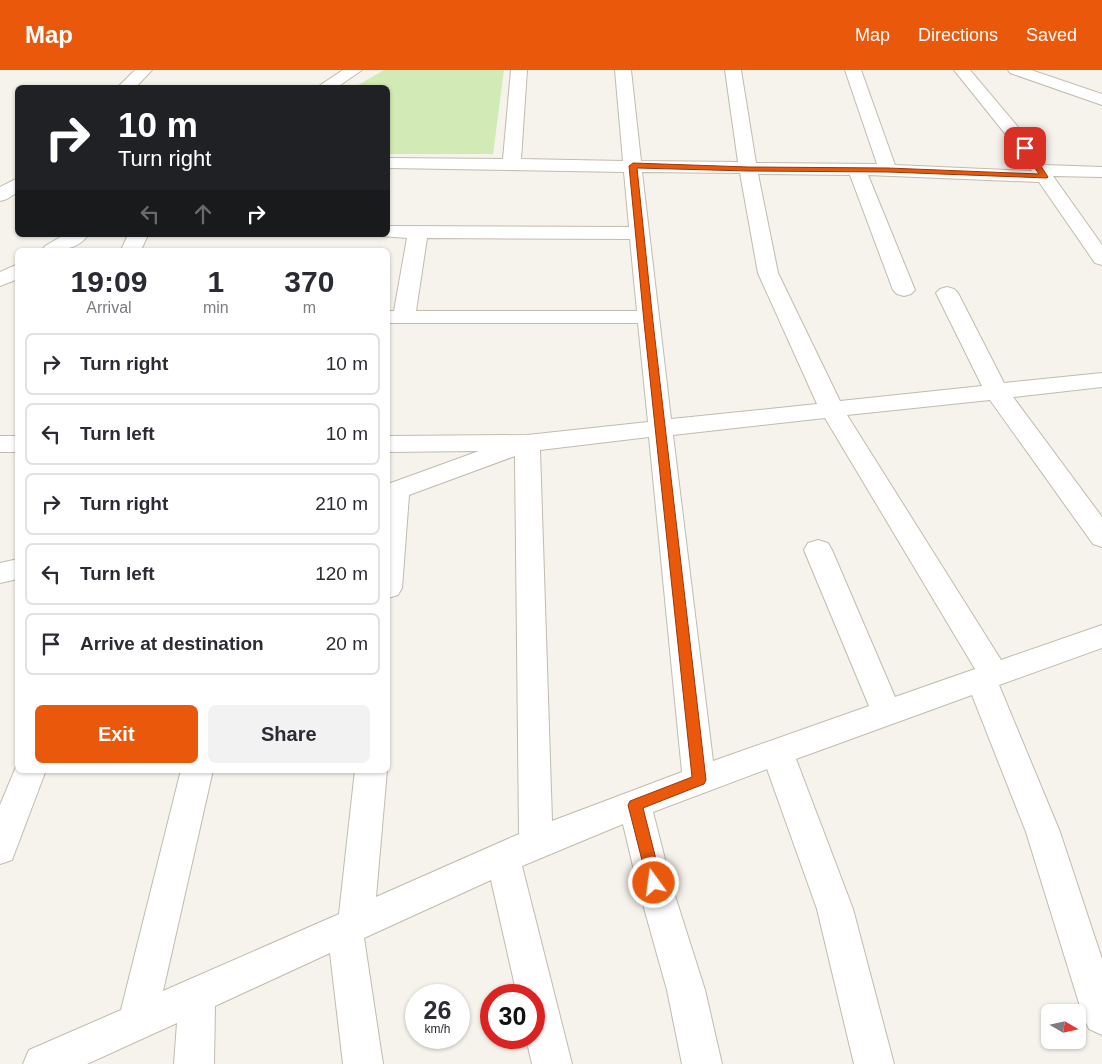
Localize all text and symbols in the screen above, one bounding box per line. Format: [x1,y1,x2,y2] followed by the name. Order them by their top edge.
[25,21,73,48] text: Map
[855,25,890,45] text: Map
[918,25,998,45] text: Directions
[1026,25,1077,45] text: Saved
[35,105,100,170] icon: right
[118,105,198,144] text: 10 m
[1004,127,1046,169] pin
[1011,134,1039,162] icon: arrive
[118,146,211,171] text: Turn right
[136,200,164,228] icon: left
[189,200,217,228] icon: ahead
[242,200,270,228] icon: right
[71,265,147,298] text: 19:09
[207,265,224,298] text: 1
[284,265,334,298] text: 370
[86,299,132,316] text: Arrival
[203,299,229,316] text: min
[303,299,316,316] text: m
[37,350,65,378] icon: right
[80,353,168,374] text: Turn right
[326,353,368,374] text: 10 m
[37,420,65,448] icon: left
[80,423,155,444] text: Turn left
[326,423,368,444] text: 10 m
[37,490,65,518] icon: right
[80,493,168,514] text: Turn right
[315,493,368,514] text: 210 m
[37,560,65,588] icon: left
[80,563,155,584] text: Turn left
[315,563,368,584] text: 120 m
[37,630,65,658] icon: arrive
[80,633,264,654] text: Arrive at destination
[326,633,368,654] text: 20 m
[35,705,198,763] button: Exit
[208,705,370,763] button: Share
[627,856,679,908] position arrow
[480,984,545,1049] speed limit sign: 30
[424,996,451,1024] text: 26
[1041,1004,1086,1049] north arrow
[1041,1004,1086,1049] map controls
[424,1022,451,1036] text: km/h

